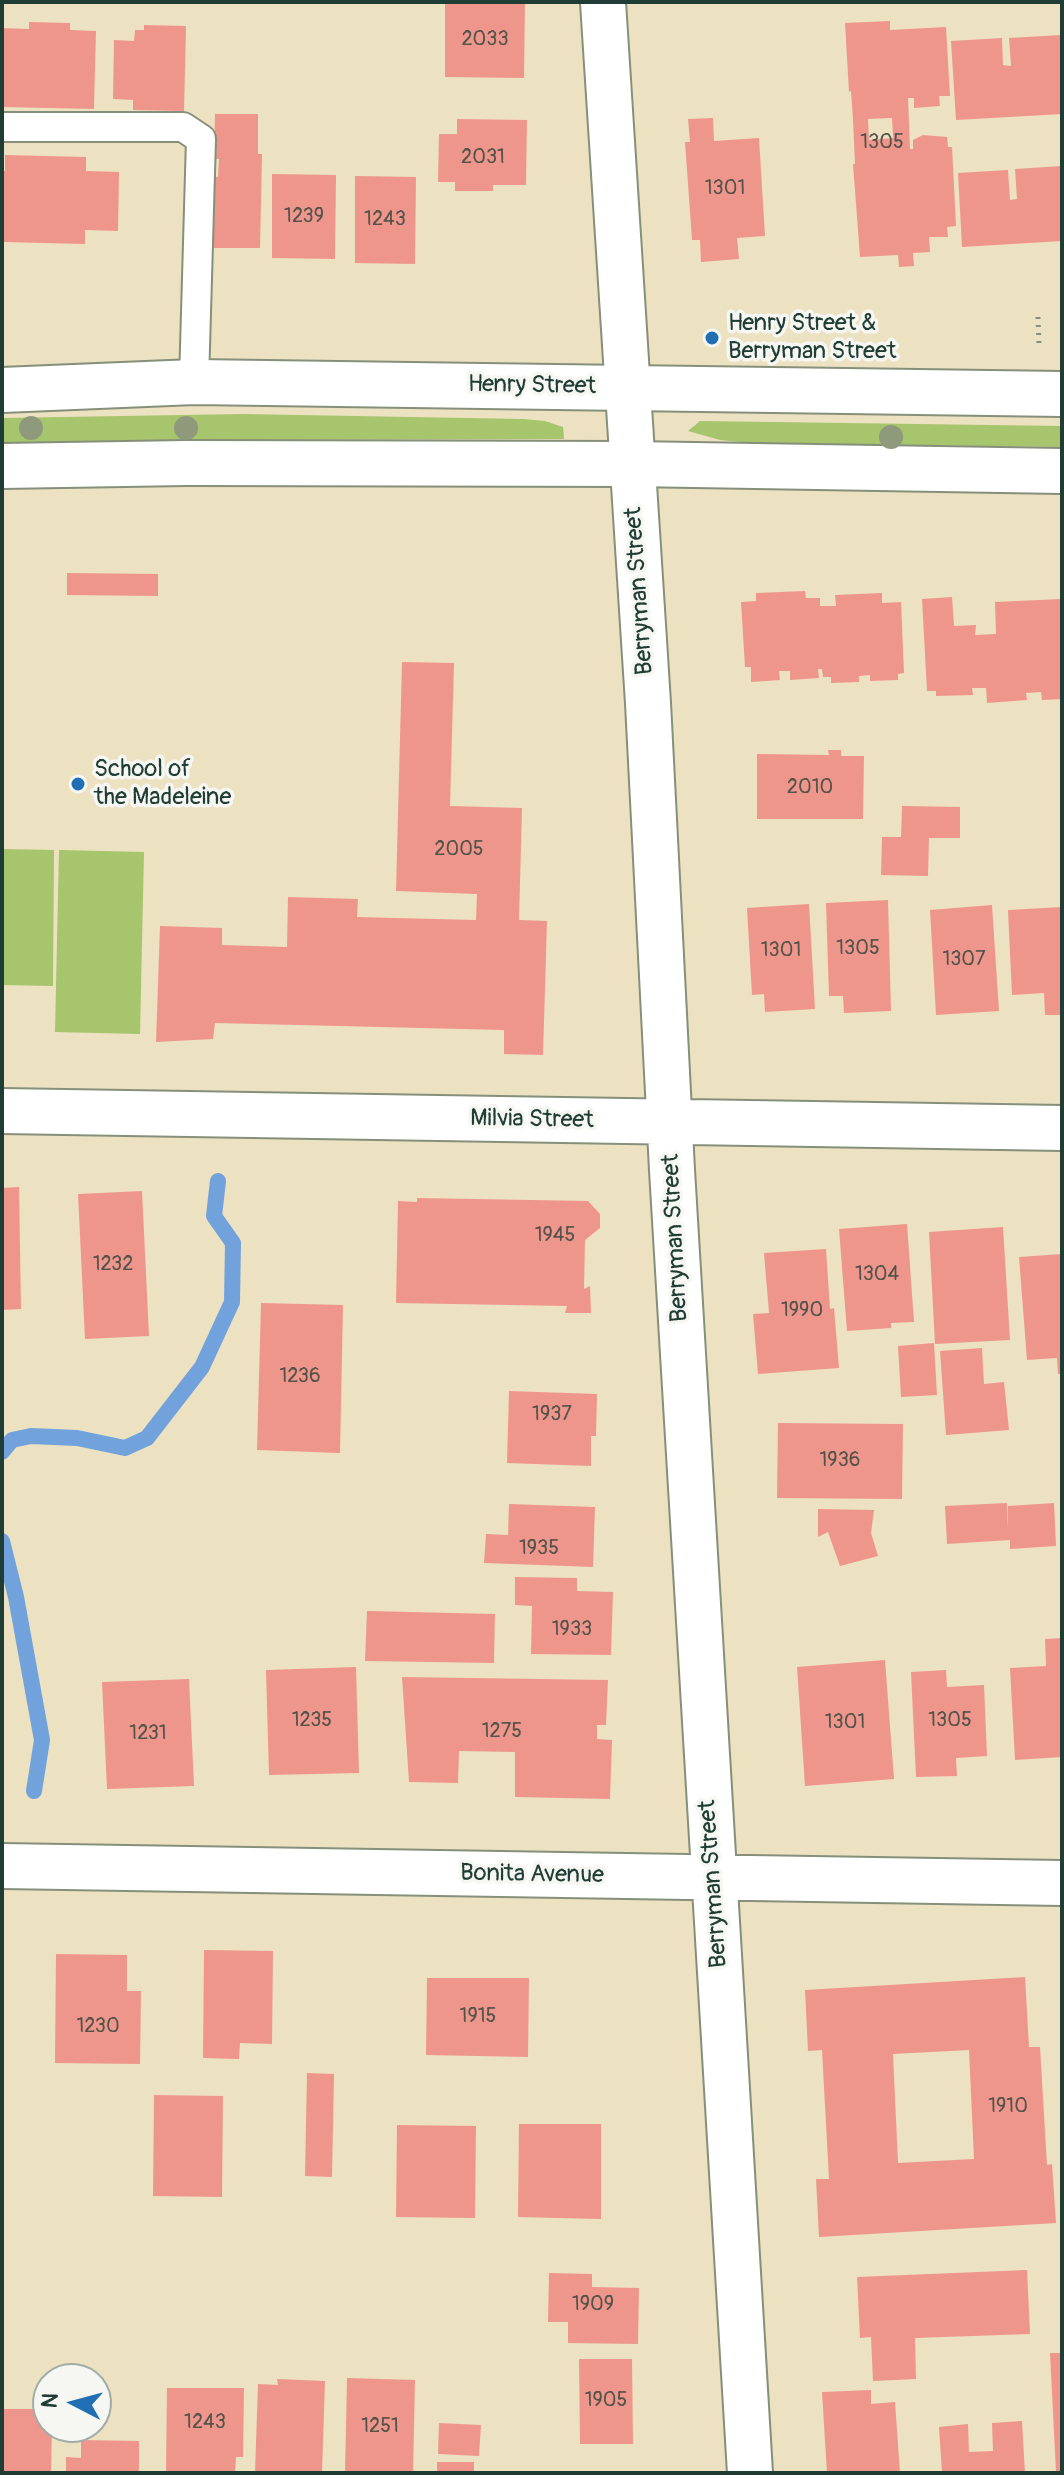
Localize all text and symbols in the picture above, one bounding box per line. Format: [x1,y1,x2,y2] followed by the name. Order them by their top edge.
[461,28,509,52] house number: 2033
[860,131,904,155] house number: 1305
[461,146,505,170] house number: 2031
[705,177,745,201] house number: 1301
[284,205,324,229] house number: 1239
[364,208,406,232] house number: 1243
[728,310,896,366] place label: Henry Street & Berryman Street
[703,329,721,347] marker: Henry Street & Berryman Street
[468,370,596,402] street label: Henry Street
[620,506,660,676] street label: Berryman Street
[94,756,231,812] place label: School of the Madeleine
[69,775,87,793] marker: School of the Madeleine
[787,776,833,800] house number: 2010
[434,838,484,862] house number: 2005
[836,937,880,961] house number: 1305
[761,939,801,963] house number: 1301
[942,948,986,972] house number: 1307
[470,1105,594,1135] street label: Milvia Street
[657,1153,695,1323] street label: Berryman Street
[535,1224,575,1248] house number: 1945
[93,1253,133,1277] house number: 1232
[855,1263,899,1287] house number: 1304
[781,1299,823,1323] house number: 1990
[279,1365,321,1389] house number: 1236
[532,1403,572,1427] house number: 1937
[820,1449,860,1473] house number: 1936
[519,1537,559,1561] house number: 1935
[552,1618,592,1642] house number: 1933
[292,1709,332,1733] house number: 1235
[928,1709,972,1733] house number: 1305
[825,1711,865,1735] house number: 1301
[482,1720,522,1744] house number: 1275
[129,1722,167,1746] house number: 1231
[694,1799,734,1969] street label: Berryman Street
[460,1859,604,1891] street label: Bonita Avenue
[460,2005,496,2029] house number: 1915
[76,2015,120,2039] house number: 1230
[988,2095,1028,2119] house number: 1910
[572,2293,614,2317] house number: 1909
[32,2363,112,2443] north arrow
[585,2389,627,2413] house number: 1905
[35,2392,65,2410] text: N
[184,2411,226,2435] house number: 1243
[361,2415,399,2439] house number: 1251

